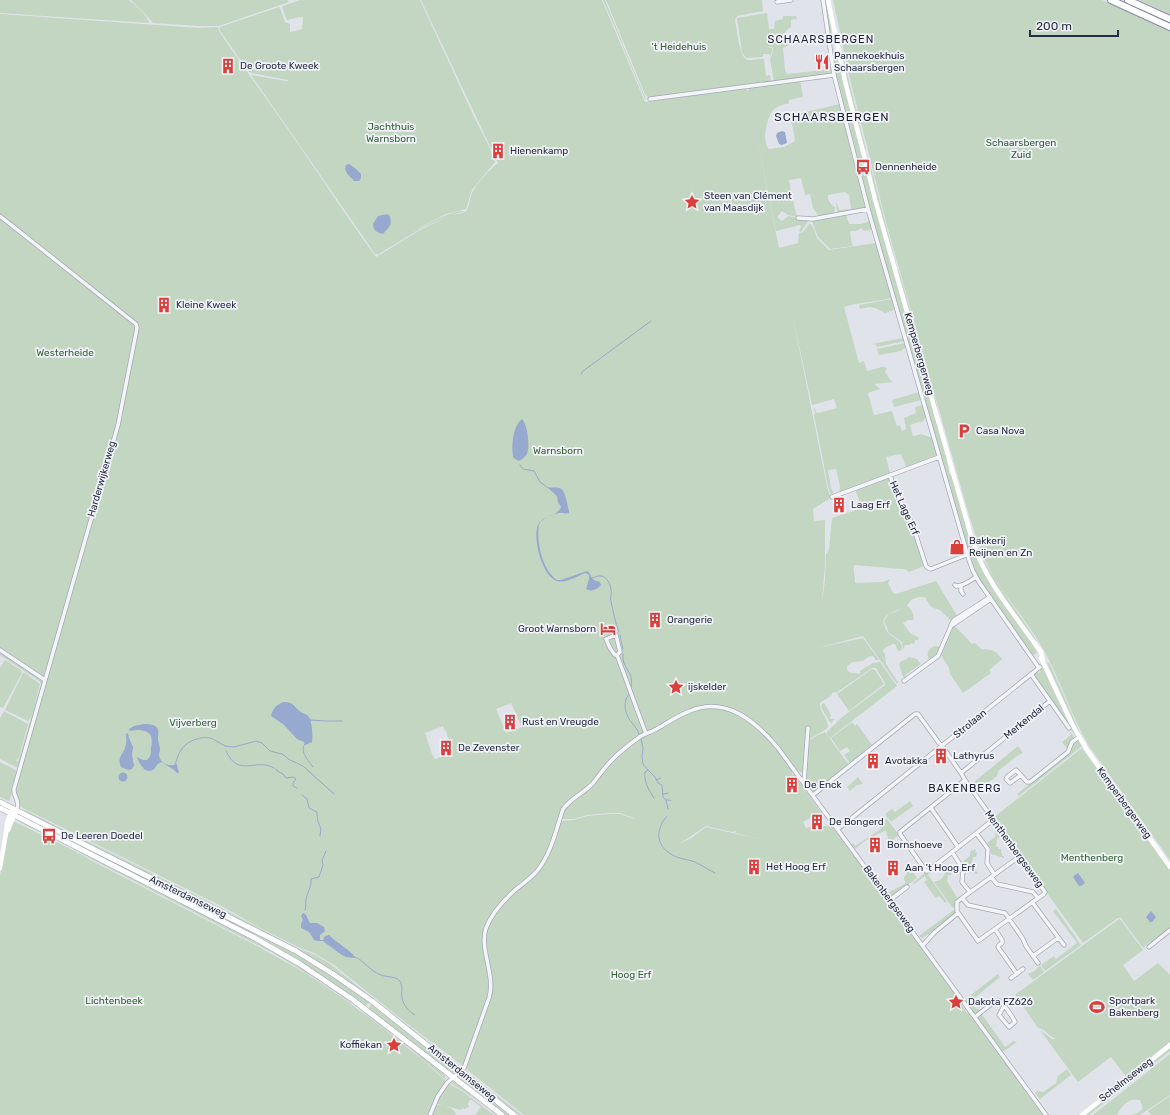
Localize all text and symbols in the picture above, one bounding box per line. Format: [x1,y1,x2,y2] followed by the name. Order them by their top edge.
[1030,12,1118,38] scale bar
[1036,19,1072,33] text: 200 m
[768,33,874,46] district label: SCHAARSBERGEN
[652,41,706,53] park label: 't Heidehuis
[834,50,905,74] place label: Pannekoekhuis Schaarsbergen
[813,53,831,71] restaurant icon: Pannekoekhuis Schaarsbergen
[219,57,237,75] building icon: De Groote Kweek
[240,60,320,72] place label: De Groote Kweek
[774,110,890,124] district label: SCHAARSBERGEN
[366,121,416,145] park label: Jachthuis Warnsborn
[986,137,1056,161] park label: Schaarsbergen Zuid
[489,142,507,160] building icon: Hienenkamp
[510,145,568,157] place label: Hienenkamp
[854,158,872,176] bus stop icon: Dennenheide
[875,161,937,173] place label: Dennenheide
[704,190,792,214] place label: Steen van Clément van Maasdijk
[683,193,701,211] place icon: Steen van Clément van Maasdijk
[155,296,173,314] building icon: Kleine Kweek
[176,299,237,311] place label: Kleine Kweek
[901,311,937,397] street label: Kemperbergerweg
[36,347,94,359] park label: Westerheide
[955,422,973,440] parking icon: Casa Nova
[976,425,1025,437] place label: Casa Nova
[85,440,119,518] street label: Harderwijkerweg
[533,445,583,457] park label: Warnsborn
[887,479,921,537] street label: Het Lage Erf
[830,496,848,514] building icon: Laag Erf
[851,499,890,511] place label: Laag Erf
[969,535,1032,559] place label: Bakkerij Reijnen en Zn
[948,538,966,556] shop icon: Bakkerij Reijnen en Zn
[646,611,664,629] building icon: Orangerie
[667,614,713,626] place label: Orangerie
[599,620,617,638] hotel icon: Groot Warnsborn
[518,623,596,635] place label: Groot Warnsborn
[667,678,685,696] place icon: ijskelder
[688,681,727,693] place label: ijskelder
[1002,702,1046,742] street label: Merkendal
[951,707,989,741] street label: Strolaan
[501,713,519,731] building icon: Rust en Vreugde
[522,716,599,728] place label: Rust en Vreugde
[169,717,217,729] park label: Vijverberg
[437,739,455,757] building icon: De Zevenster
[458,742,520,754] place label: De Zevenster
[932,747,950,765] building icon: Lathyrus
[953,750,994,762] place label: Lathyrus
[864,752,882,770] building icon: Avotakka
[885,755,928,767] place label: Avotakka
[1094,765,1154,841] street label: Kemperbergerweg
[783,776,801,794] building icon: De Enck
[804,779,843,791] place label: De Enck
[928,782,1002,795] district label: BAKENBERG
[982,808,1046,890] street label: Menthenbergseweg
[808,813,826,831] building icon: De Bongerd
[829,816,884,828] place label: De Bongerd
[40,827,58,845] bus stop icon: De Leeren Doedel
[61,830,143,842] place label: De Leeren Doedel
[866,836,884,854] building icon: Bornshoeve
[887,839,943,851] place label: Bornshoeve
[1061,852,1123,864] park label: Menthenberg
[745,858,763,876] building icon: Het Hoog Erf
[884,859,902,877] building icon: Aan 't Hoog Erf
[766,861,826,873] place label: Het Hoog Erf
[905,862,975,874] place label: Aan 't Hoog Erf
[861,863,917,935] street label: Bakenbergseweg
[148,873,229,921] street label: Amsterdamseweg
[611,969,652,981] park label: Hoog Erf
[947,993,965,1011] place icon: Dakota FZ626
[85,995,144,1007] park label: Lichtenbeek
[1109,995,1159,1019] place label: Sportpark Bakenberg
[968,996,1033,1008] place label: Dakota FZ626
[1088,998,1106,1016] sports icon: Sportpark Bakenberg
[385,1036,403,1054] place icon: Koffiekan
[340,1039,382,1051] place label: Koffiekan
[425,1042,499,1104] street label: Amsterdamseweg
[1097,1055,1155,1105] street label: Schelmseweg

